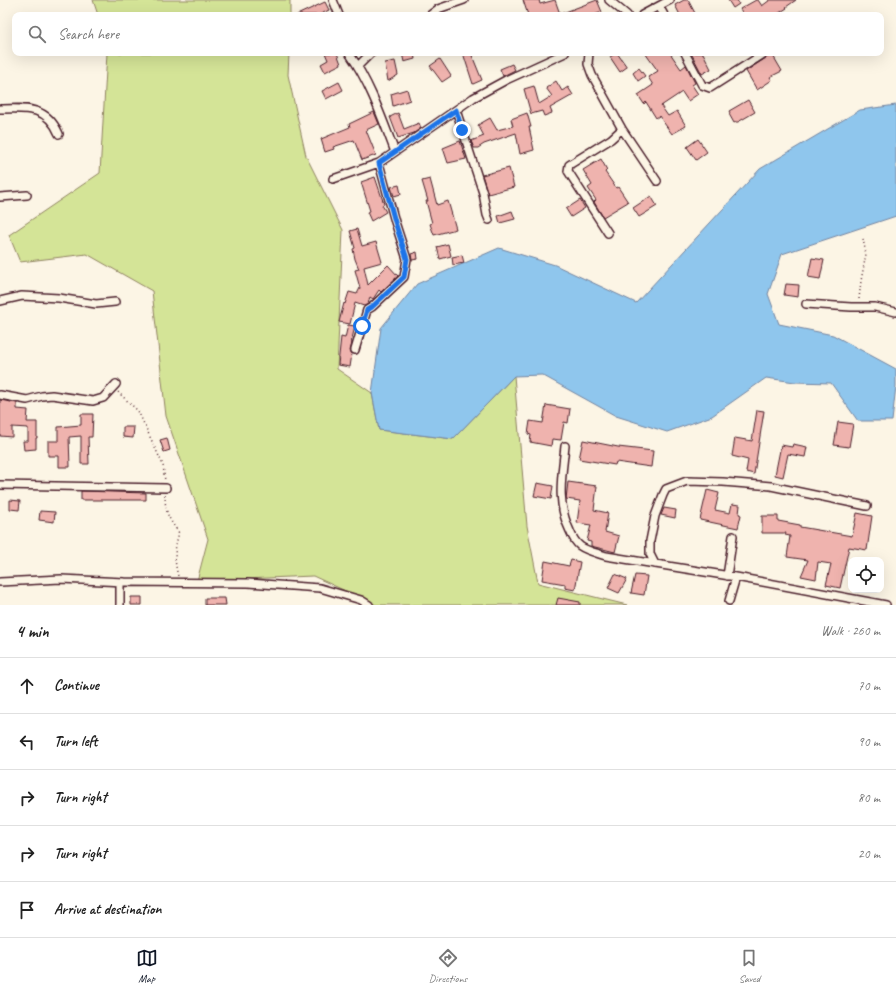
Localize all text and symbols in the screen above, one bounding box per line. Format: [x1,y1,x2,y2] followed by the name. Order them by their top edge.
[12,12,884,56] search box
[26,23,48,45] icon: search
[58,25,119,44] text: Search here
[453,121,471,139] route end
[353,317,371,335] route start
[848,557,884,593] map controls
[848,557,884,593] button: locate
[16,621,49,642] text: 4 min
[821,623,880,639] text: Walk · 260 m
[16,675,38,697] icon: ahead
[54,676,99,695] text: Continue
[858,678,880,694] text: 70 m
[16,731,38,753] icon: left
[54,732,97,751] text: Turn left
[858,734,880,750] text: 90 m
[16,787,38,809] icon: right
[54,788,107,807] text: Turn right
[858,790,880,806] text: 80 m
[16,843,38,865] icon: right
[54,844,107,863] text: Turn right
[858,846,880,862] text: 20 m
[16,899,38,921] icon: arrive
[54,900,161,919] text: Arrive at destination
[136,947,158,985] tab: Map
[429,947,467,985] tab: Directions
[738,947,760,985] tab: Saved

